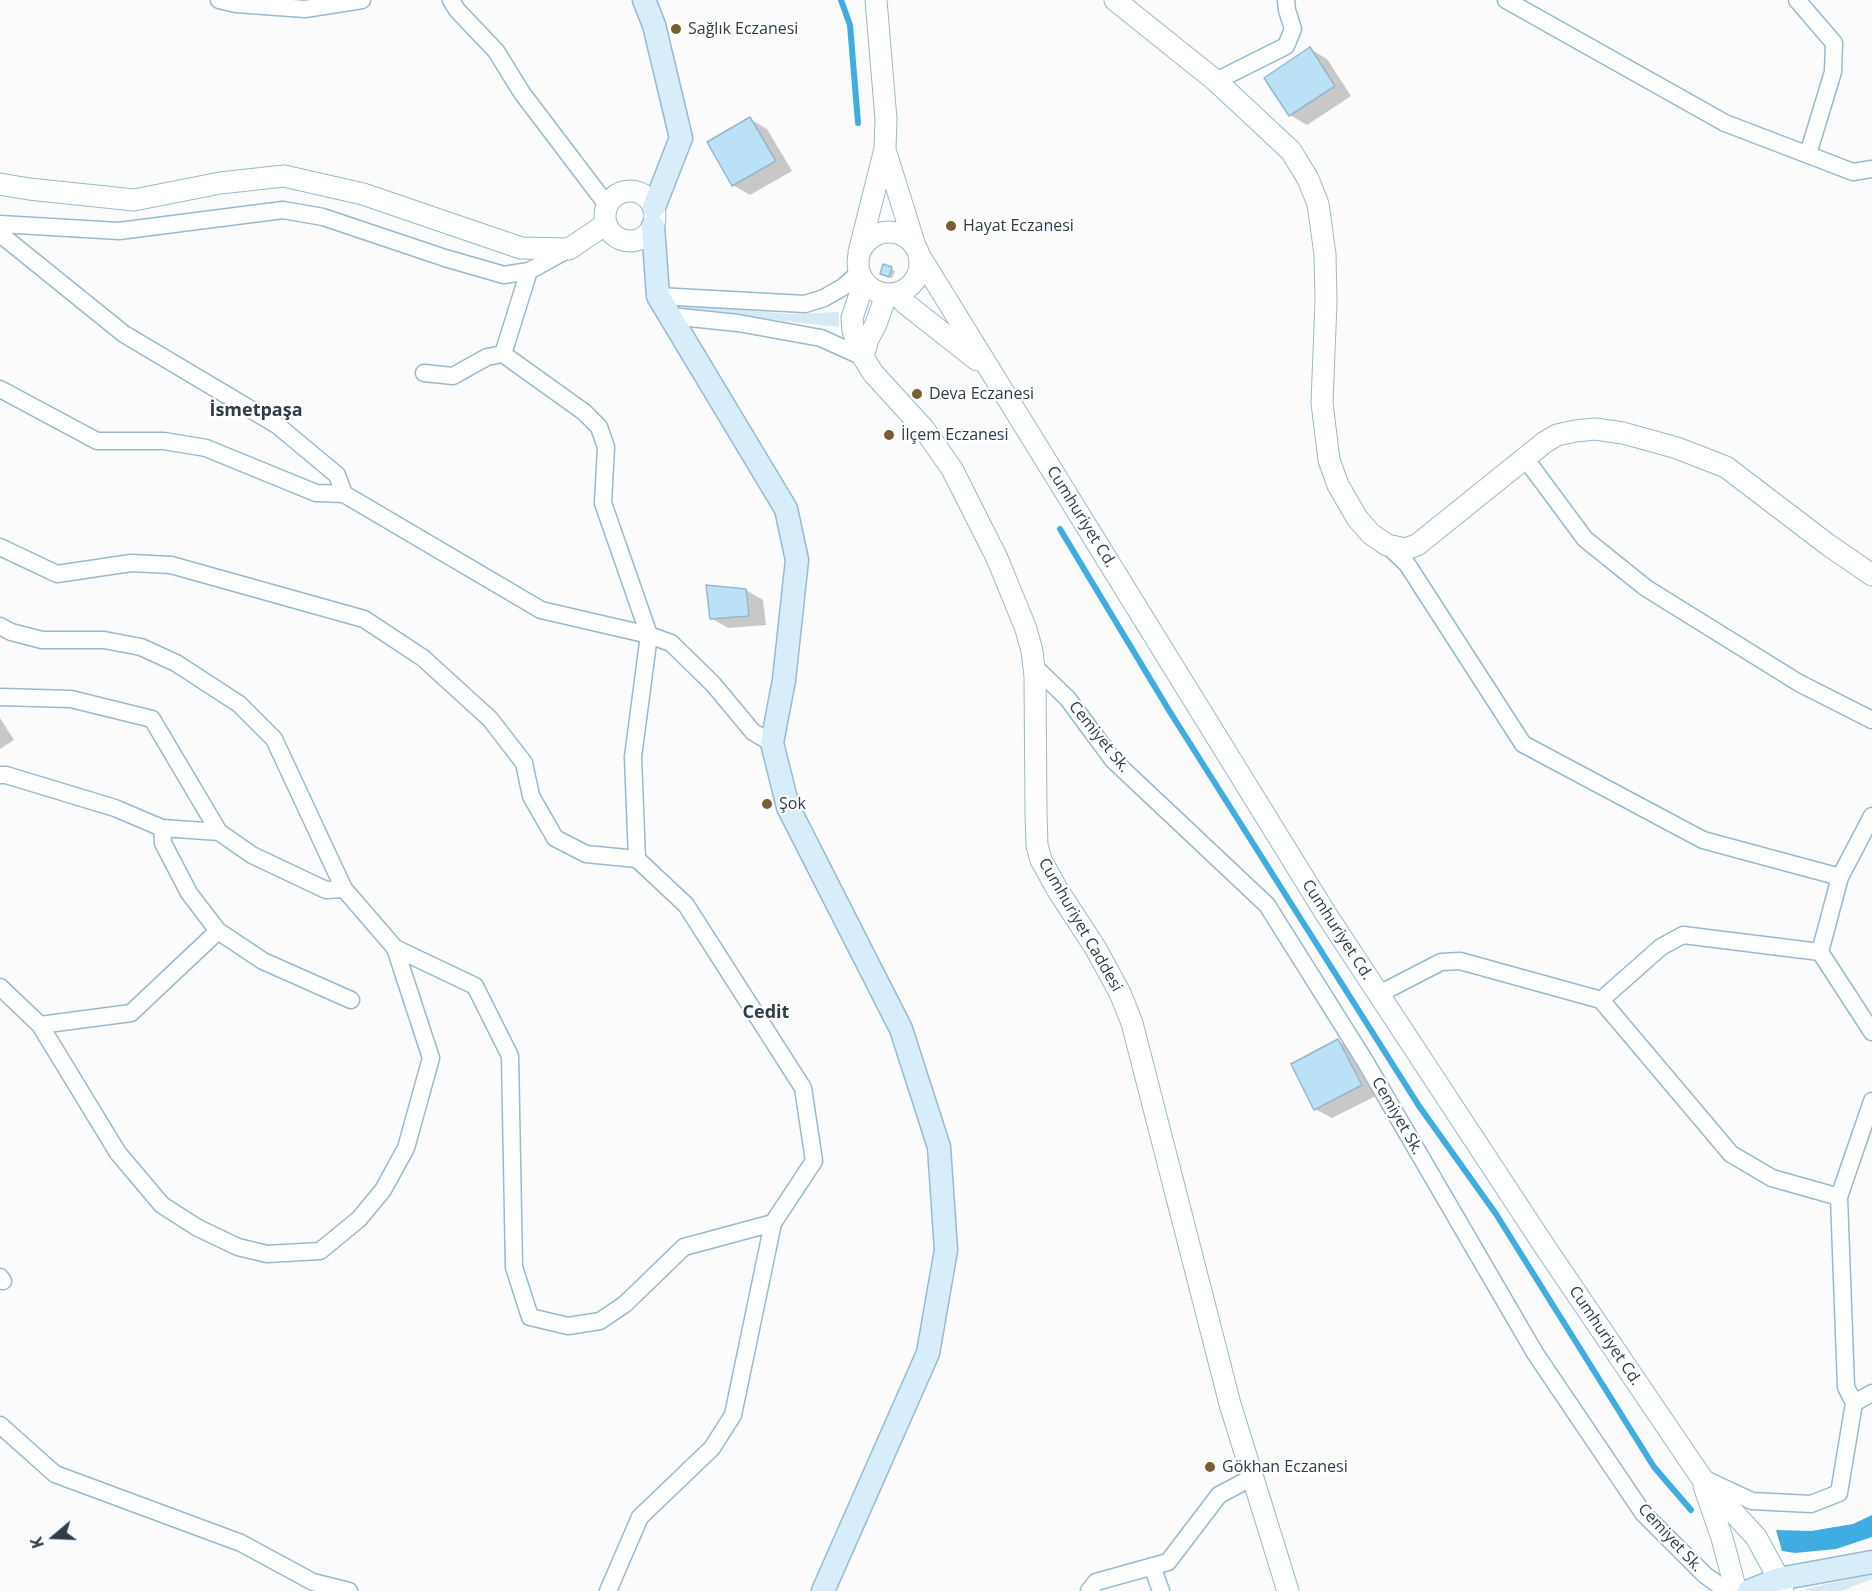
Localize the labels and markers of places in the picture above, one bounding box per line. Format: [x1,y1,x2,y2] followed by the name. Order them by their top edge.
[688,19,798,39] place label: Sağlık Eczanesi
[669,22,683,36] marker: Sağlık Eczanesi
[963,216,1074,236] place label: Hayat Eczanesi
[944,219,958,233] marker: Hayat Eczanesi
[929,384,1034,404] place label: Deva Eczanesi
[910,387,924,401] marker: Deva Eczanesi
[901,425,1009,445] place label: İlçem Eczanesi
[882,428,896,442] marker: İlçem Eczanesi
[779,794,806,814] place label: Şok
[760,797,774,811] marker: Şok
[1222,1457,1348,1477] place label: Gökhan Eczanesi
[1203,1460,1217,1474] marker: Gökhan Eczanesi

